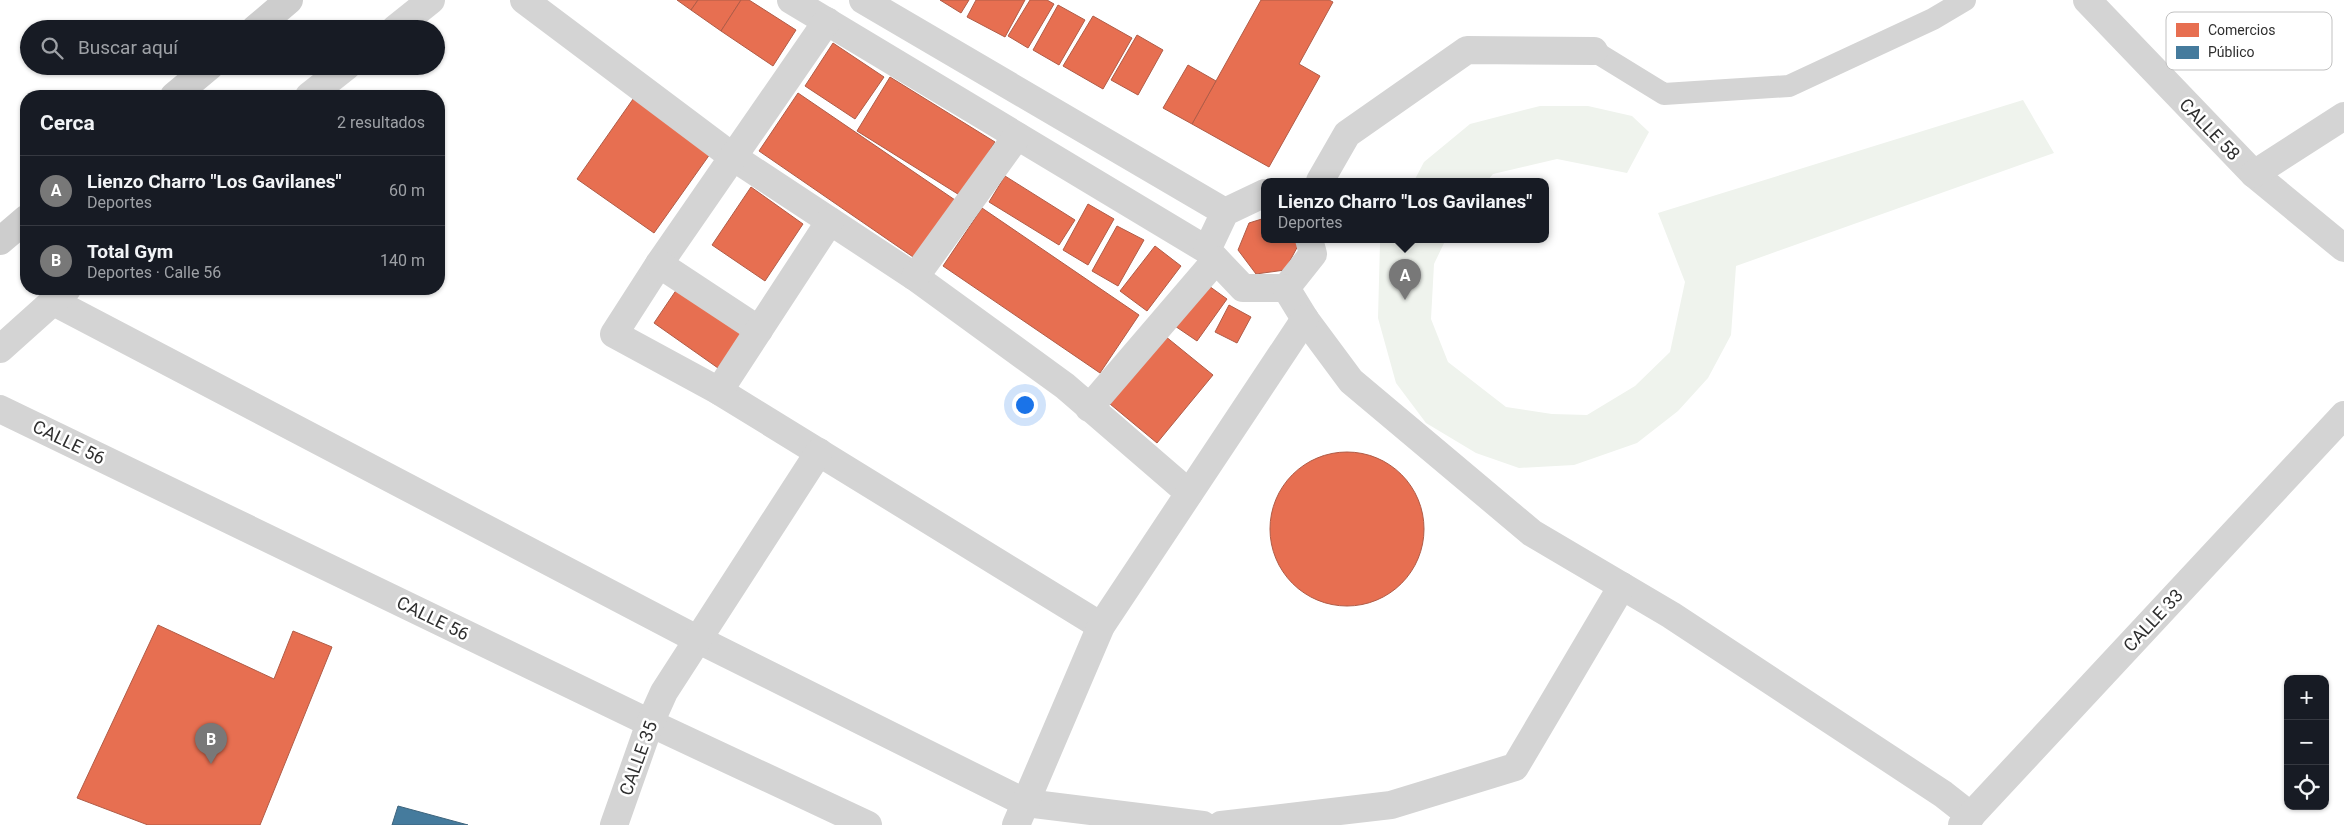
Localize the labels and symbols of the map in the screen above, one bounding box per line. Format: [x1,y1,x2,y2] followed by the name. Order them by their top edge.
[2166,12,2332,70] legend
[2208,22,2275,38] text: Comercios
[2208,44,2255,60] text: Público
[2175,94,2245,164] street label: CALLE 58
[1389,259,1421,300] pin: A
[1012,392,1038,418] your location
[29,416,109,468] street label: CALLE 56
[2119,584,2187,656] street label: CALLE 33
[393,592,473,644] street label: CALLE 56
[615,718,661,798] street label: CALLE 35
[195,723,227,764] pin: B

